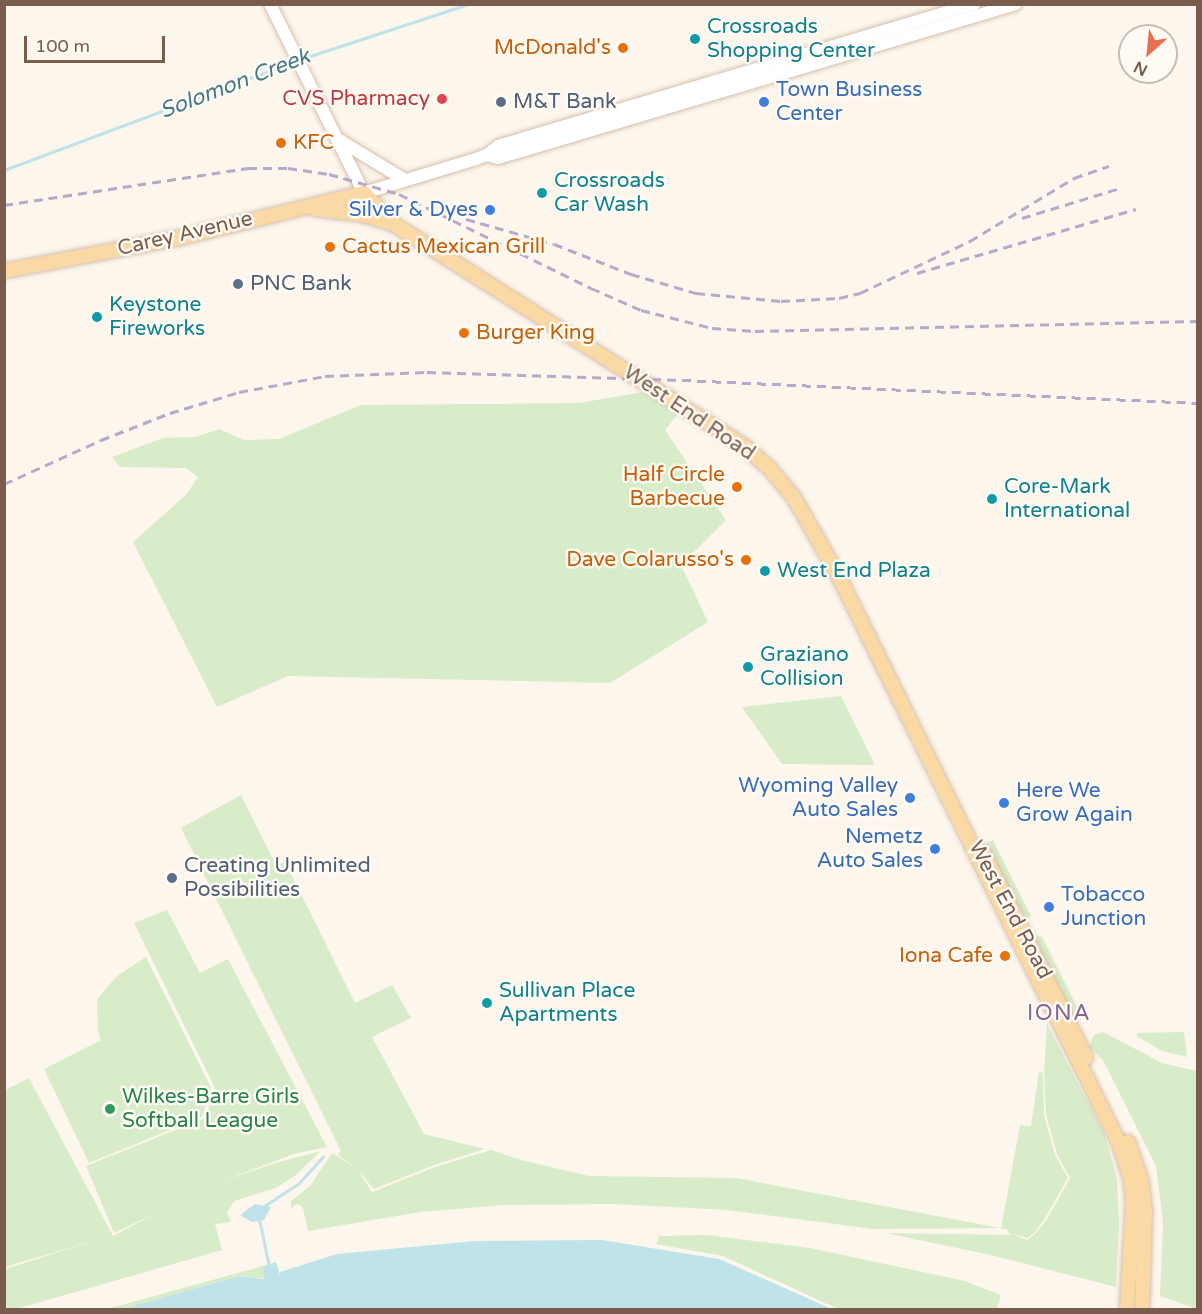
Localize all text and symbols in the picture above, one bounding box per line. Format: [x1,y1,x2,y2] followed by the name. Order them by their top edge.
[707,14,875,64] place label: Crossroads Shopping Center
[27,24,168,62] scale bar
[1118,24,1178,84] north arrow
[688,32,702,46] marker: Crossroads Shopping Center
[35,35,90,57] text: 100 m
[494,35,611,61] place label: McDonald's
[616,41,630,55] marker: McDonald's
[156,43,314,125] water label: Solomon Creek
[1130,56,1151,80] text: N
[776,77,922,127] place label: Town Business Center
[282,86,430,112] place label: CVS Pharmacy
[513,89,616,115] place label: M&T Bank
[435,92,449,106] marker: CVS Pharmacy
[494,95,508,109] marker: M&T Bank
[757,95,771,109] marker: Town Business Center
[293,130,334,156] place label: KFC
[274,136,288,150] marker: KFC
[554,168,665,218] place label: Crossroads Car Wash
[535,186,549,200] marker: Crossroads Car Wash
[349,197,478,223] place label: Silver & Dyes
[483,203,497,217] marker: Silver & Dyes
[115,206,255,262] street label: Carey Avenue
[342,234,545,260] place label: Cactus Mexican Grill
[323,240,337,254] marker: Cactus Mexican Grill
[250,271,352,297] place label: PNC Bank
[231,277,245,291] marker: PNC Bank
[109,292,205,342] place label: Keystone Fireworks
[90,310,104,324] marker: Keystone Fireworks
[476,320,595,346] place label: Burger King
[457,326,471,340] marker: Burger King
[618,360,760,466] street label: West End Road
[623,462,725,512] place label: Half Circle Barbecue
[1004,474,1130,524] place label: Core-Mark International
[730,480,744,494] marker: Half Circle Barbecue
[985,492,999,506] marker: Core-Mark International
[566,547,734,573] place label: Dave Colarusso's
[739,553,753,567] marker: Dave Colarusso's
[777,558,931,584] place label: West End Plaza
[758,564,772,578] marker: West End Plaza
[760,642,849,692] place label: Graziano Collision
[741,660,755,674] marker: Graziano Collision
[738,773,898,823] place label: Wyoming Valley Auto Sales
[1016,778,1133,828] place label: Here We Grow Again
[903,791,917,805] marker: Wyoming Valley Auto Sales
[997,796,1011,810] marker: Here We Grow Again
[817,824,923,874] place label: Nemetz Auto Sales
[963,836,1057,984] street label: West End Road
[928,842,942,856] marker: Nemetz Auto Sales
[184,853,371,903] place label: Creating Unlimited Possibilities
[165,871,179,885] marker: Creating Unlimited Possibilities
[1061,882,1146,932] place label: Tobacco Junction
[1042,900,1056,914] marker: Tobacco Junction
[899,943,993,969] place label: Iona Cafe
[998,949,1012,963] marker: Iona Cafe
[499,978,635,1028] place label: Sullivan Place Apartments
[480,996,494,1010] marker: Sullivan Place Apartments
[1027,1001,1091,1027] district label: IONA
[122,1084,299,1134] place label: Wilkes-Barre Girls Softball League
[103,1102,117,1116] marker: Wilkes-Barre Girls Softball League

